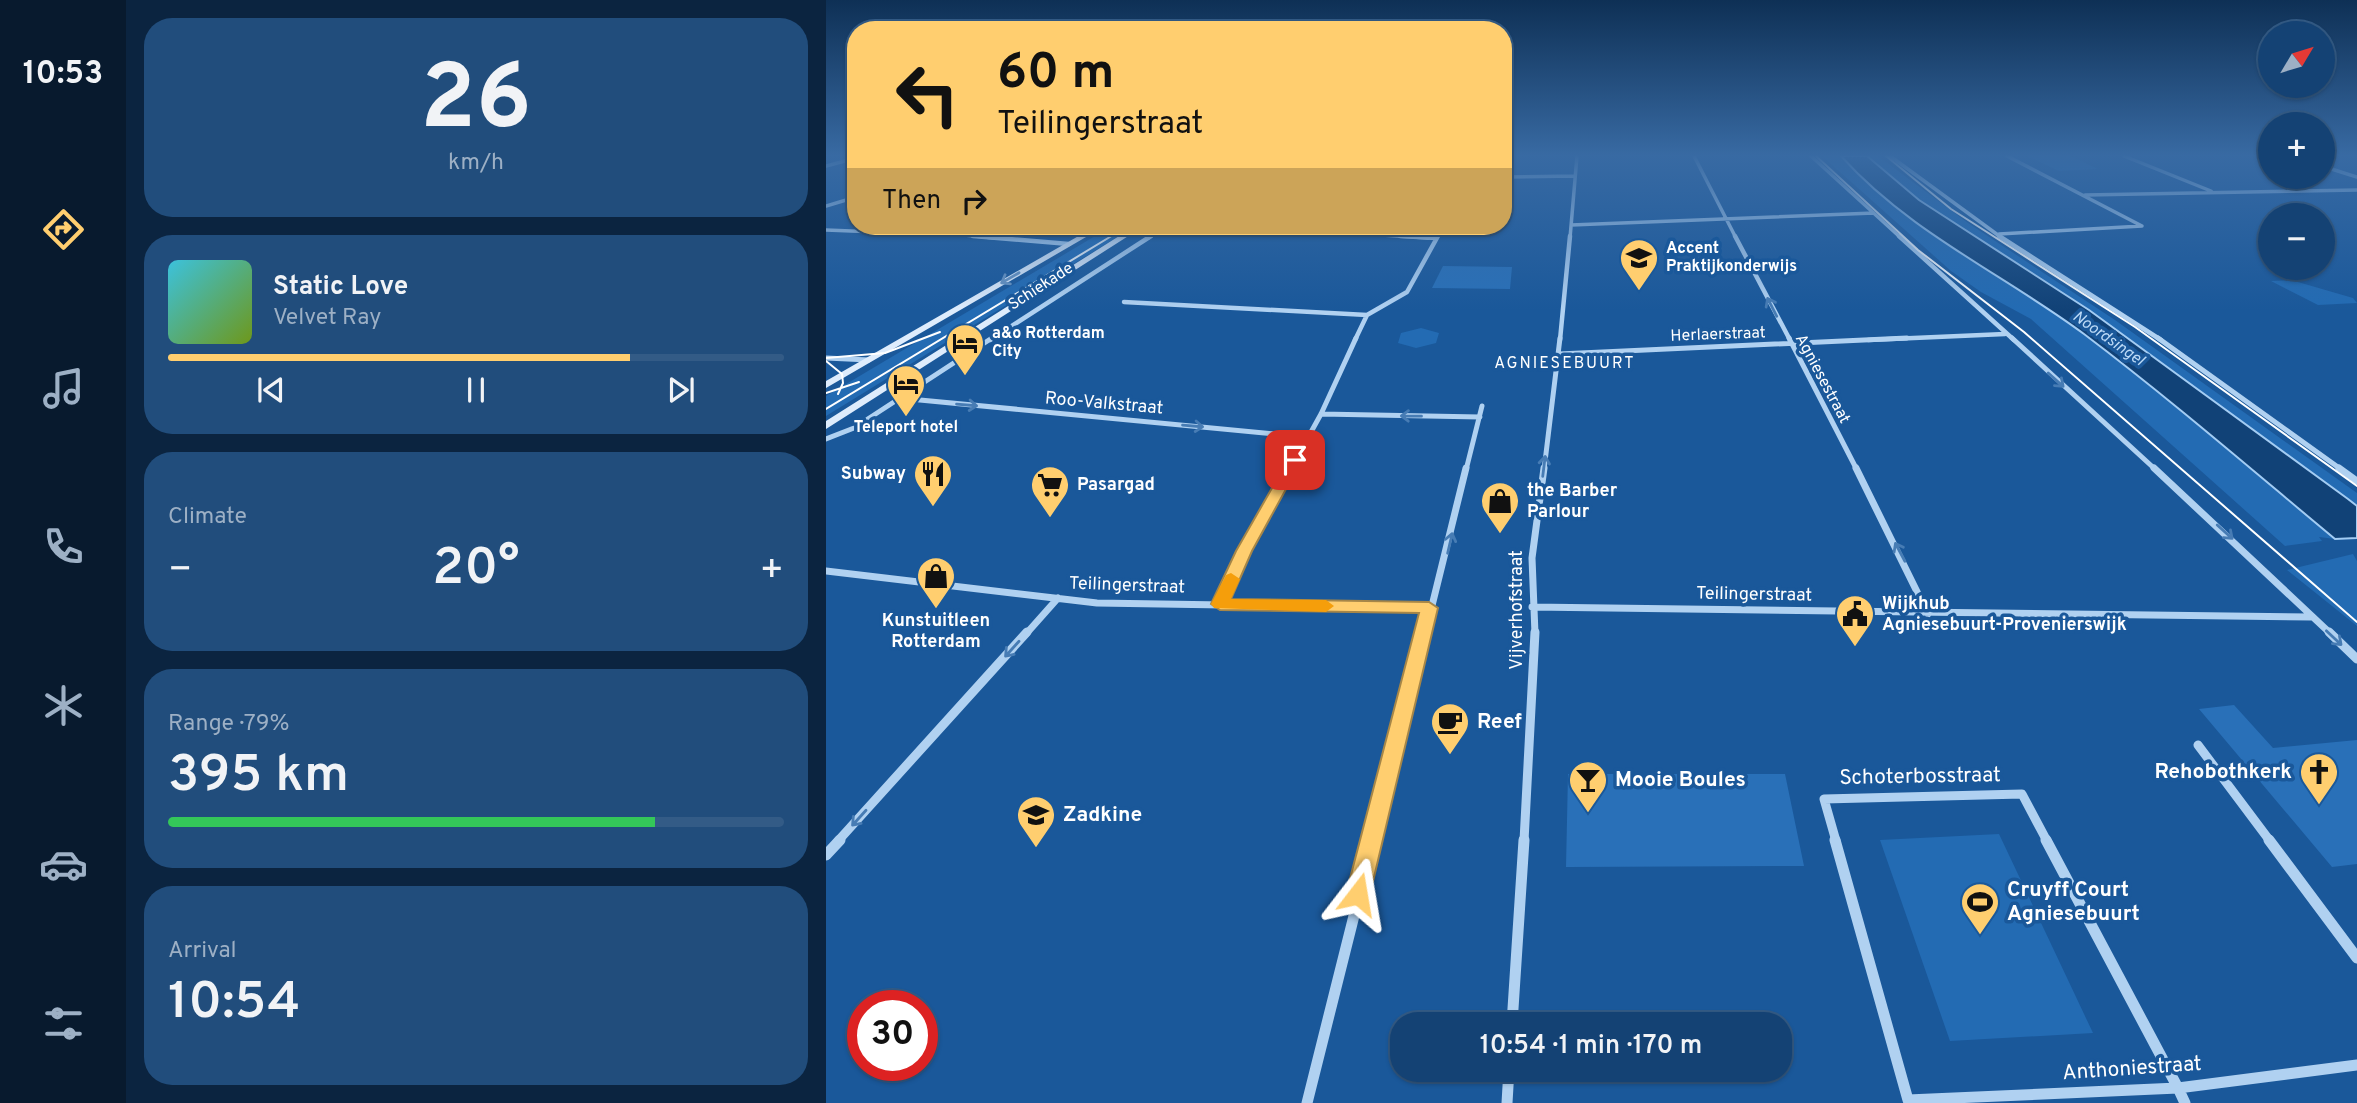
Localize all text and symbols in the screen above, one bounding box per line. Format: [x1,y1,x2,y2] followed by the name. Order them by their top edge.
[2258,21,2334,98] north arrow
[2258,21,2335,280] map controls
[997,44,1115,106] text: 60 m
[420,46,532,161] text: 26
[882,49,973,140] icon: left
[23,55,103,95] text: 10:53
[997,105,1203,145] text: Teilingerstraat
[2258,112,2335,189] button: +
[448,149,504,178] text: km/h
[955,182,993,220] icon: right
[882,185,941,218] text: Then
[2258,203,2335,280] button: −
[39,205,88,254] icon: directions
[1618,237,1660,292] school or university icon: Accent Praktijkonderwijs
[1666,239,1797,277] place label: Accent Praktijkonderwijs
[1005,259,1077,315] street label: Schiekade
[273,271,408,304] text: Static Love
[1001,271,1021,285] one-way arrow
[1764,297,1778,318] one-way arrow
[273,304,381,333] text: Velvet Ray
[2068,307,2149,372] water label: Noordsingel
[944,322,986,377] hotel icon: a&o Rotterdam City
[1670,323,1766,347] street label: Herlaerstraat
[992,324,1105,362] place label: a&o Rotterdam City
[1790,331,1854,427] street label: Agniesestraat
[1494,354,1636,374] district label: AGNIESEBUURT
[885,363,927,418] hotel icon: Teleport hotel
[39,364,88,413] icon: music
[252,371,290,409] icon: previous
[457,371,495,409] icon: pause
[662,371,700,409] icon: next
[2046,372,2064,388] one-way arrow
[1044,387,1164,421] street label: Roo-Valkstraat
[955,398,978,411] one-way arrow
[1400,409,1423,422] one-way arrow
[854,418,958,438] place label: Teleport hotel
[1181,420,1204,433] one-way arrow
[1265,430,1325,490] pin
[1276,441,1314,479] icon: arrive
[912,453,954,508] restaurant icon: Subway
[1538,455,1551,478] one-way arrow
[841,463,906,486] place label: Subway
[1029,464,1071,519] supermarket icon: Pasargad
[1077,474,1155,497] place label: Pasargad
[1479,480,1521,535] shop icon: the Barber Parlour
[1527,480,1618,524] place label: the Barber Parlour
[168,503,247,532] text: Climate
[39,522,88,571] icon: phone
[2215,524,2233,540] one-way arrow
[1444,532,1457,554] one-way arrow
[432,537,520,603] text: 20°
[1892,542,1906,563] one-way arrow
[168,547,193,596] text: −
[759,547,784,596] text: +
[1506,550,1529,670] street label: Vijverhofstraat
[915,555,957,610] shop icon: Kunstuitleen Rotterdam
[1069,572,1185,600] street label: Teilingerstraat
[1696,582,1812,608] street label: Teilingerstraat
[1834,593,1876,648] public building icon: Wijkhub Agniesebuurt-Provenierswijk
[1882,593,2127,637] place label: Wijkhub Agniesebuurt-Provenierswijk
[882,610,990,654] place label: Kunstuitleen Rotterdam
[2325,630,2343,646] one-way arrow
[1004,640,1020,658] one-way arrow
[39,681,88,730] icon: climate
[1429,701,1471,756] cafe icon: Reef
[1477,709,1522,736] place label: Reef
[168,710,290,739] text: Range · 79%
[168,744,349,810] text: 395 km
[2298,751,2340,806] church icon: Rehobothkerk
[1567,759,1609,814] bar icon: Mooie Boules
[2154,759,2292,786] place label: Rehobothkerk
[1839,762,2001,792] street label: Schoterbosstraat
[1615,767,1746,794] place label: Mooie Boules
[1015,794,1057,849] school or university icon: Zadkine
[1063,802,1142,829] place label: Zadkine
[851,809,868,826] one-way arrow
[39,840,88,889] icon: car
[1321,857,1395,931] position arrow
[2007,877,2140,928] place label: Cruyff Court Agniesebuurt
[1959,881,2001,936] sports icon: Cruyff Court Agniesebuurt
[168,937,237,966] text: Arrival
[168,971,301,1037] text: 10:54
[847,990,938,1081] speed limit sign: 30
[39,999,88,1048] icon: filters
[1480,1030,1702,1063] text: 10:54 · 1 min · 170 m
[2061,1051,2203,1087] street label: Anthoniestraat

